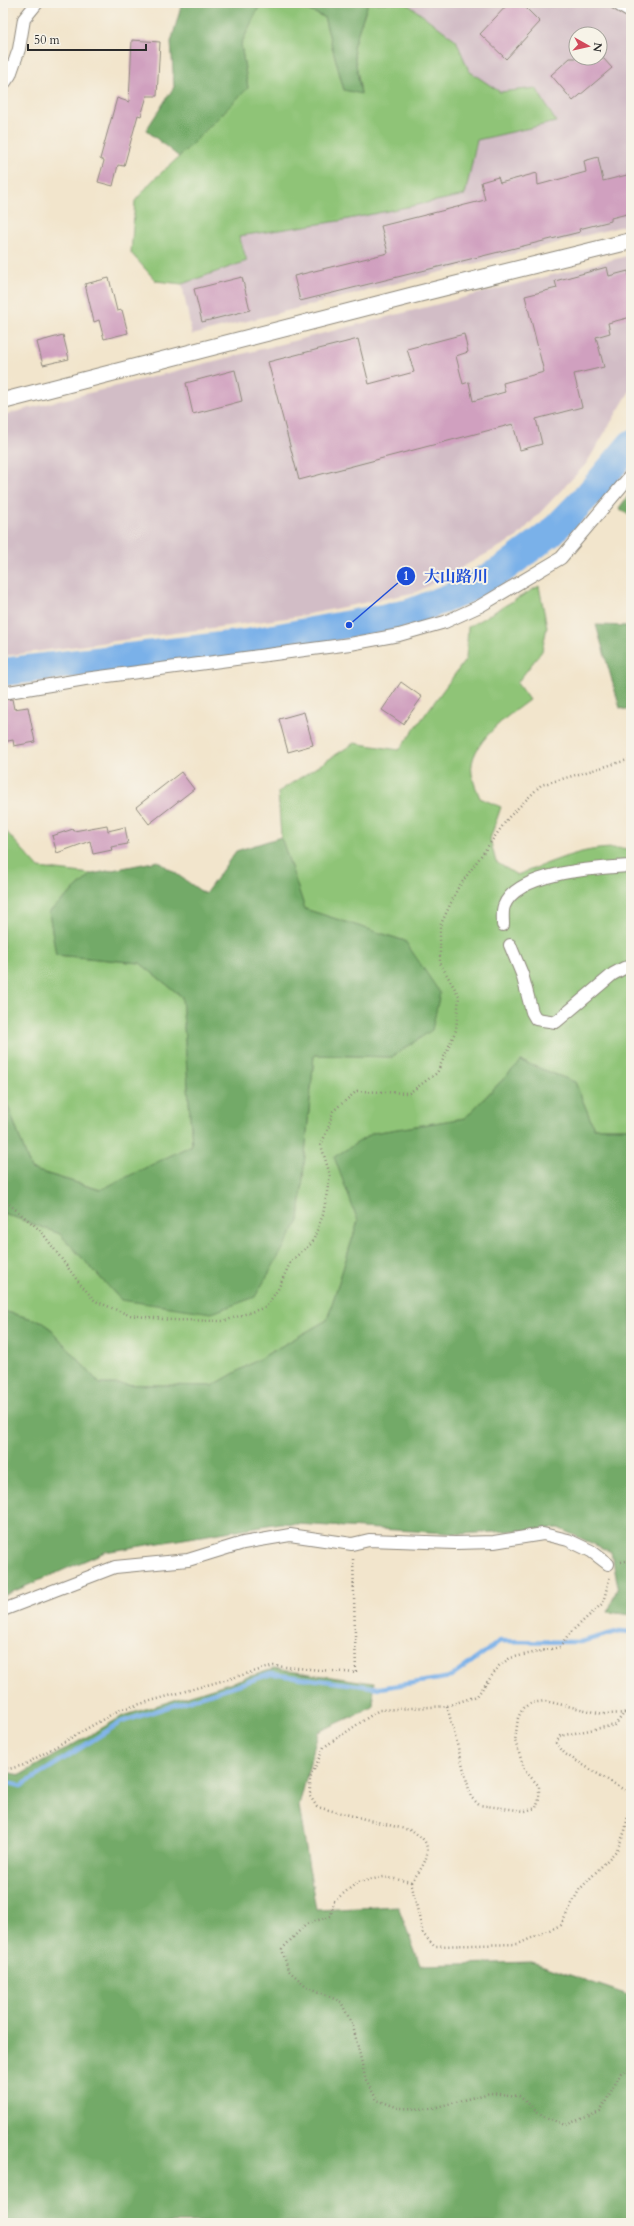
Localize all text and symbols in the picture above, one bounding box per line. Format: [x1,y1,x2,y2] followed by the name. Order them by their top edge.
[28,26,146,52] scale bar
[568,26,608,66] north arrow
[34,32,61,48] text: 50 m
[589,42,605,54] text: N
[396,562,496,590] callout: 大山路川
[424,566,488,588] text: 大山路川
[403,568,409,584] text: 1

